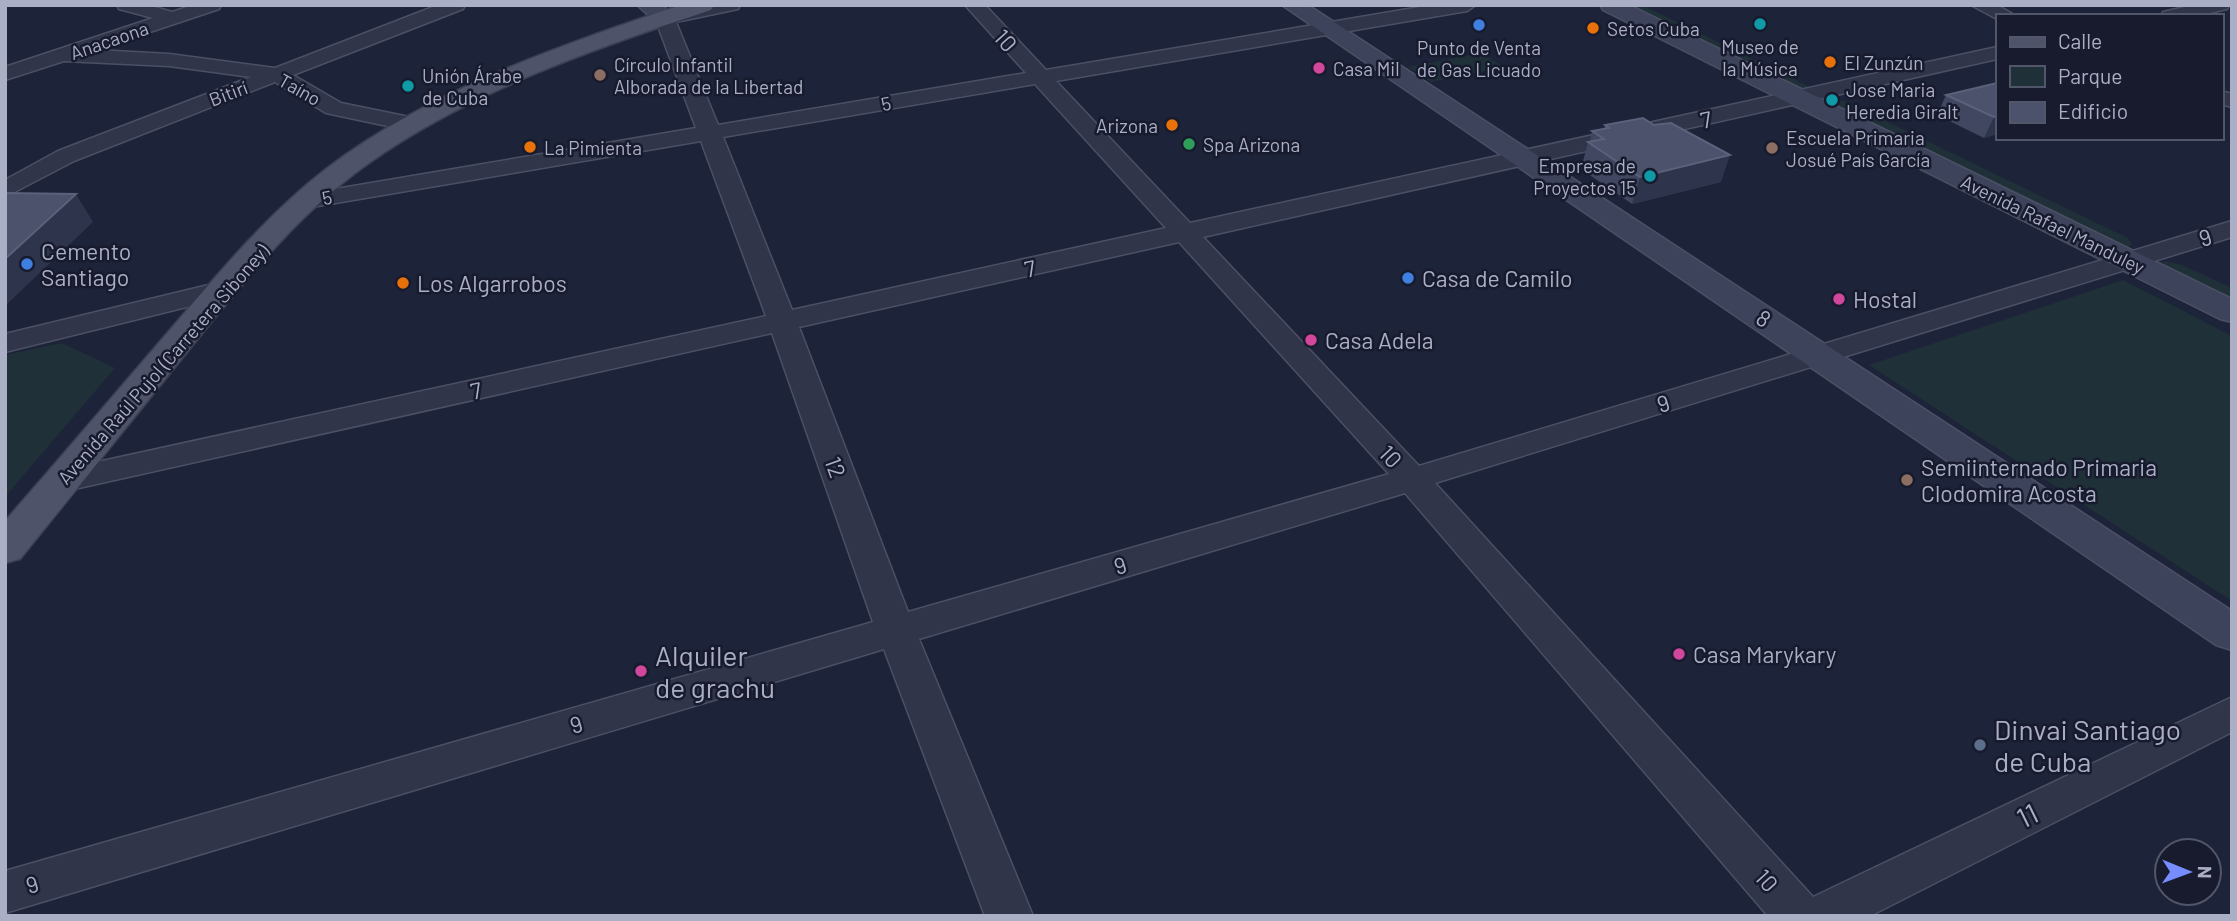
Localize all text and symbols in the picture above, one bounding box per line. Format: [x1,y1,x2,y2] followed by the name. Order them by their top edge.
[1996,14,2223,140] legend
[67,16,151,64] street label: Anacaona
[1752,16,1768,32] marker: Museo de la Música
[1471,17,1487,33] marker: Punto de Venta de Gas Licuado
[1607,17,1700,40] place label: Setos Cuba
[1585,20,1601,36] marker: Setos Cuba
[989,23,1023,57] street label: 10
[2058,28,2102,53] text: Calle
[1721,35,1799,80] place label: Museo de la Música
[1417,36,1541,81] place label: Punto de Venta de Gas Licuado
[1844,51,1923,74] place label: El Zunzún
[614,53,803,98] place label: Círculo Infantil Alborada de la Libertad
[1822,54,1838,70] marker: El Zunzún
[1333,57,1400,80] place label: Casa Mil
[1311,60,1327,76] marker: Casa Mil
[2058,63,2123,88] text: Parque
[422,64,522,109] place label: Unión Árabe de Cuba
[592,67,608,83] marker: Círculo Infantil Alborada de la Libertad
[275,68,325,110] street label: Taíno
[205,75,251,111] street label: Bitirí
[400,78,416,94] marker: Unión Árabe de Cuba
[1846,78,1959,123] place label: Jose Maria Heredia Giralt
[879,91,893,115] street label: 5
[1824,92,1840,108] marker: Jose Maria Heredia Giralt
[2058,98,2128,123] text: Edificio
[1698,104,1714,134] street label: 7
[1096,114,1158,137] place label: Arizona
[1164,117,1180,133] marker: Arizona
[1786,126,1930,171] place label: Escuela Primaria Josué País García
[1203,133,1300,156] place label: Spa Arizona
[544,136,642,159] place label: La Pimienta
[1181,136,1197,152] marker: Spa Arizona
[522,139,538,155] marker: La Pimienta
[1764,140,1780,156] marker: Escuela Primaria Josué País García
[1533,154,1636,199] place label: Empresa de Proyectos 15
[1642,168,1658,184] marker: Empresa de Proyectos 15
[1957,170,2149,279] street label: Avenida Rafael Manduley
[320,185,334,209] street label: 5
[2195,222,2215,252] street label: 9
[41,237,131,291] place label: Cemento Santiago
[53,239,274,489] street label: Avenida Raúl Pujol (Carretera Siboney)
[1022,253,1038,283] street label: 7
[19,256,35,272] marker: Cemento Santiago
[1422,264,1573,292] place label: Casa de Camilo
[417,269,567,297] place label: Los Algarrobos
[1400,270,1416,286] marker: Casa de Camilo
[395,275,411,291] marker: Los Algarrobos
[1853,285,1917,313] place label: Hostal
[1831,291,1847,307] marker: Hostal
[1751,303,1777,333] street label: 8
[1325,326,1434,354] place label: Casa Adela
[1303,332,1319,348] marker: Casa Adela
[468,375,484,405] street label: 7
[1653,388,1673,418] street label: 9
[1374,439,1408,473] street label: 10
[819,453,853,481] street label: 12
[1921,453,2157,507] place label: Semiinternado Primaria Clodomira Acosta
[1899,472,1915,488] marker: Semiinternado Primaria Clodomira Acosta
[1110,550,1130,580] street label: 9
[655,638,775,704] place label: Alquiler de grachu
[1693,640,1837,668] place label: Casa Marykary
[1671,646,1687,662] marker: Casa Marykary
[633,663,649,679] marker: Alquiler de grachu
[566,709,586,739] street label: 9
[1994,712,2181,778] place label: Dinvai Santiago de Cuba
[1972,737,1988,753] marker: Dinvai Santiago de Cuba
[2011,795,2043,835] street label: 11
[2153,837,2223,907] north arrow
[1750,863,1784,897] street label: 10
[2194,866,2217,879] text: N
[22,869,42,899] street label: 9

